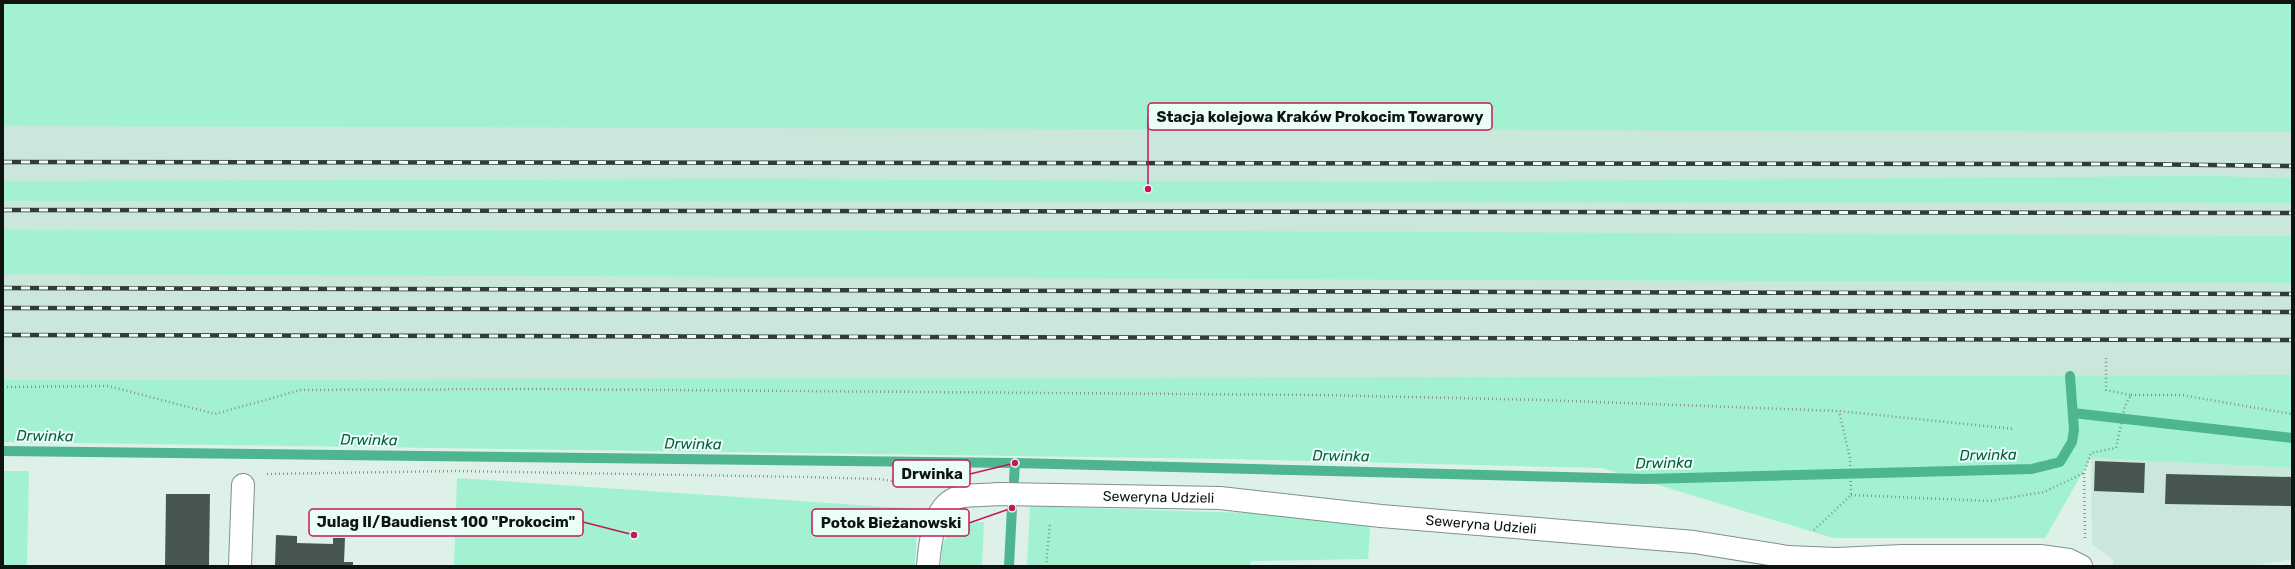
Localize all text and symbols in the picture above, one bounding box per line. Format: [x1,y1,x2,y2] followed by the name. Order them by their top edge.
[1148,103,1492,130] callout: Stacja kolejowa Kraków Prokocim Towarowy
[1157,108,1484,126] text: Stacja kolejowa Kraków Prokocim Towarowy
[16,427,74,446] water label: Drwinka
[340,431,398,450] water label: Drwinka
[664,435,722,454] water label: Drwinka
[1959,445,2017,464] water label: Drwinka
[1312,447,1370,466] water label: Drwinka
[1635,453,1693,472] water label: Drwinka
[893,460,970,487] callout: Drwinka
[901,465,963,483] text: Drwinka
[1103,488,1214,507] street label: Seweryna Udzieli
[309,509,583,536] callout: Julag II/Baudienst 100 "Prokocim"
[812,509,969,536] callout: Potok Bieżanowski
[1425,512,1537,538] street label: Seweryna Udzieli
[317,513,575,531] text: Julag II/Baudienst 100 "Prokocim"
[821,514,961,532] text: Potok Bieżanowski

